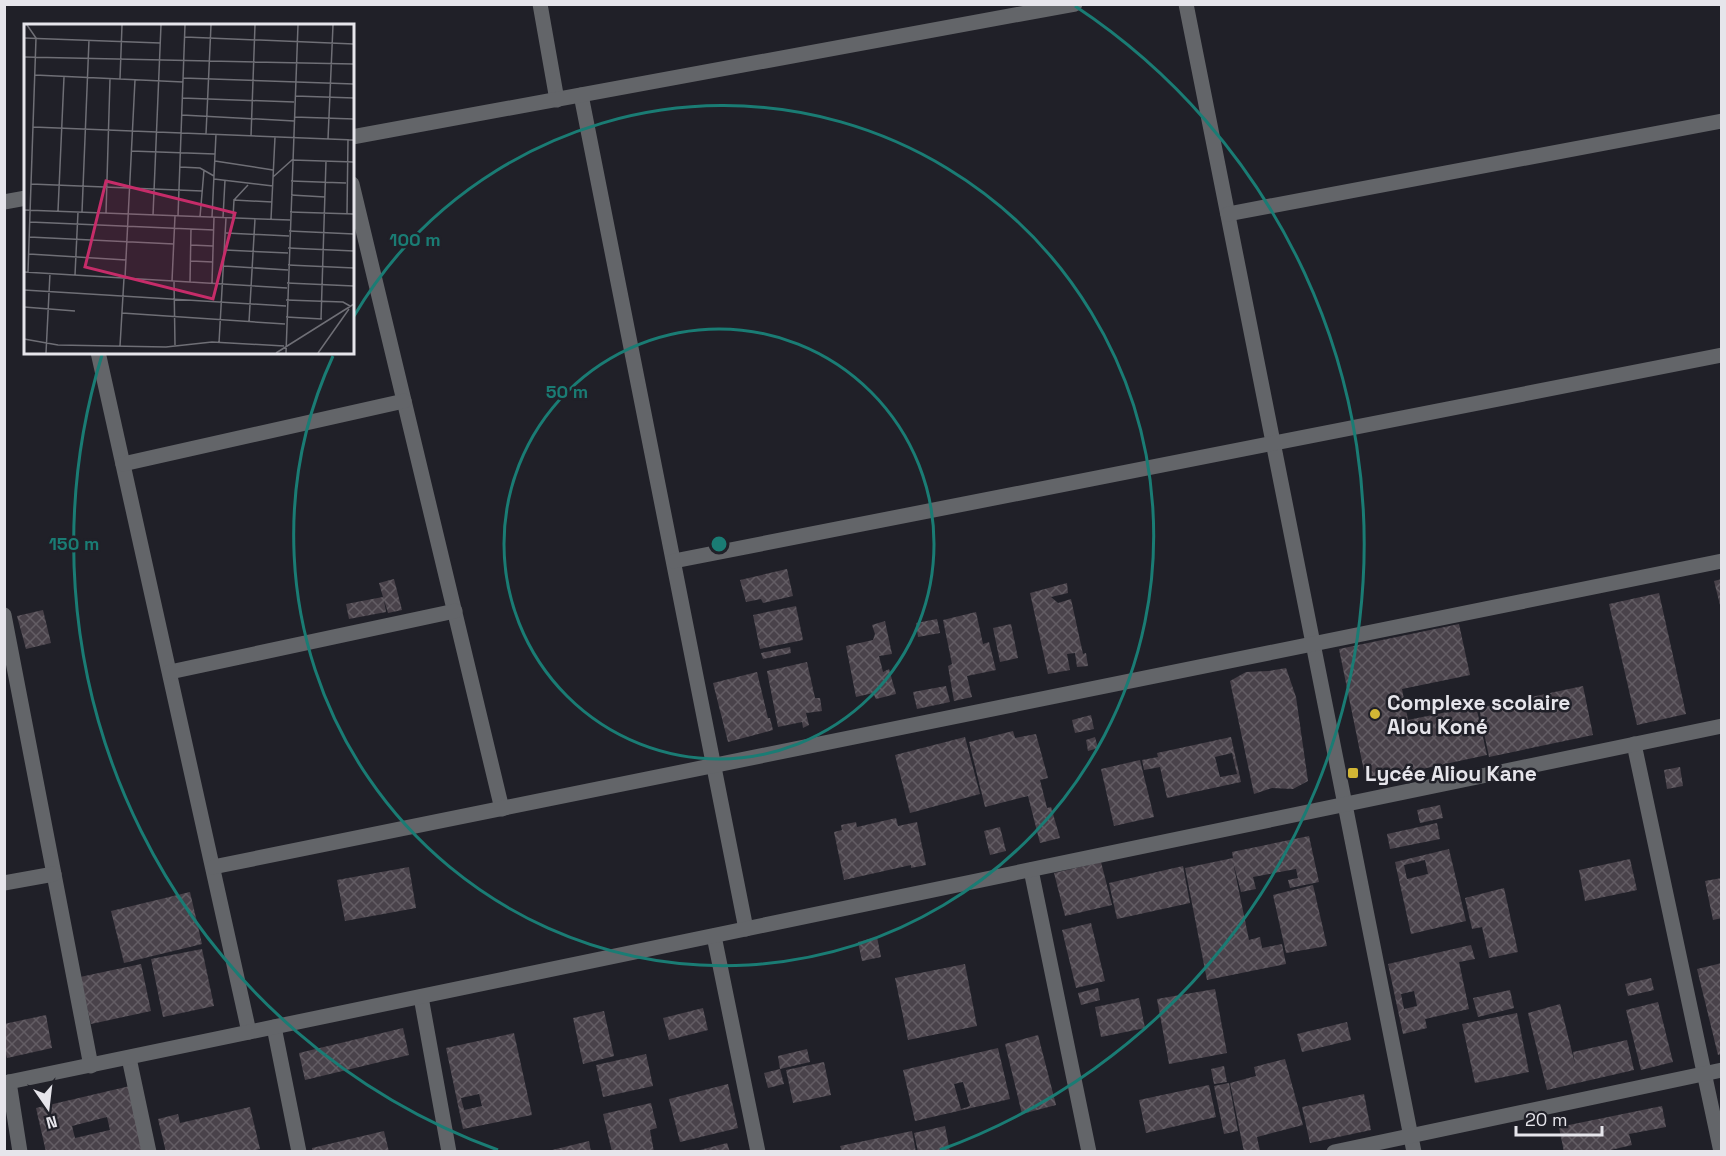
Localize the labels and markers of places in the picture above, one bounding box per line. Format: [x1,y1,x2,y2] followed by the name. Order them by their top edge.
[709,534,729,554] centre of rings
[1387,689,1570,740] place label: Complexe scolaire Alou Koné
[1368,707,1382,721] marker: Complexe scolaire Alou Koné
[1365,760,1537,787] place label: Lycée Aliou Kane
[1346,766,1360,780] marker: Lycée Aliou Kane

